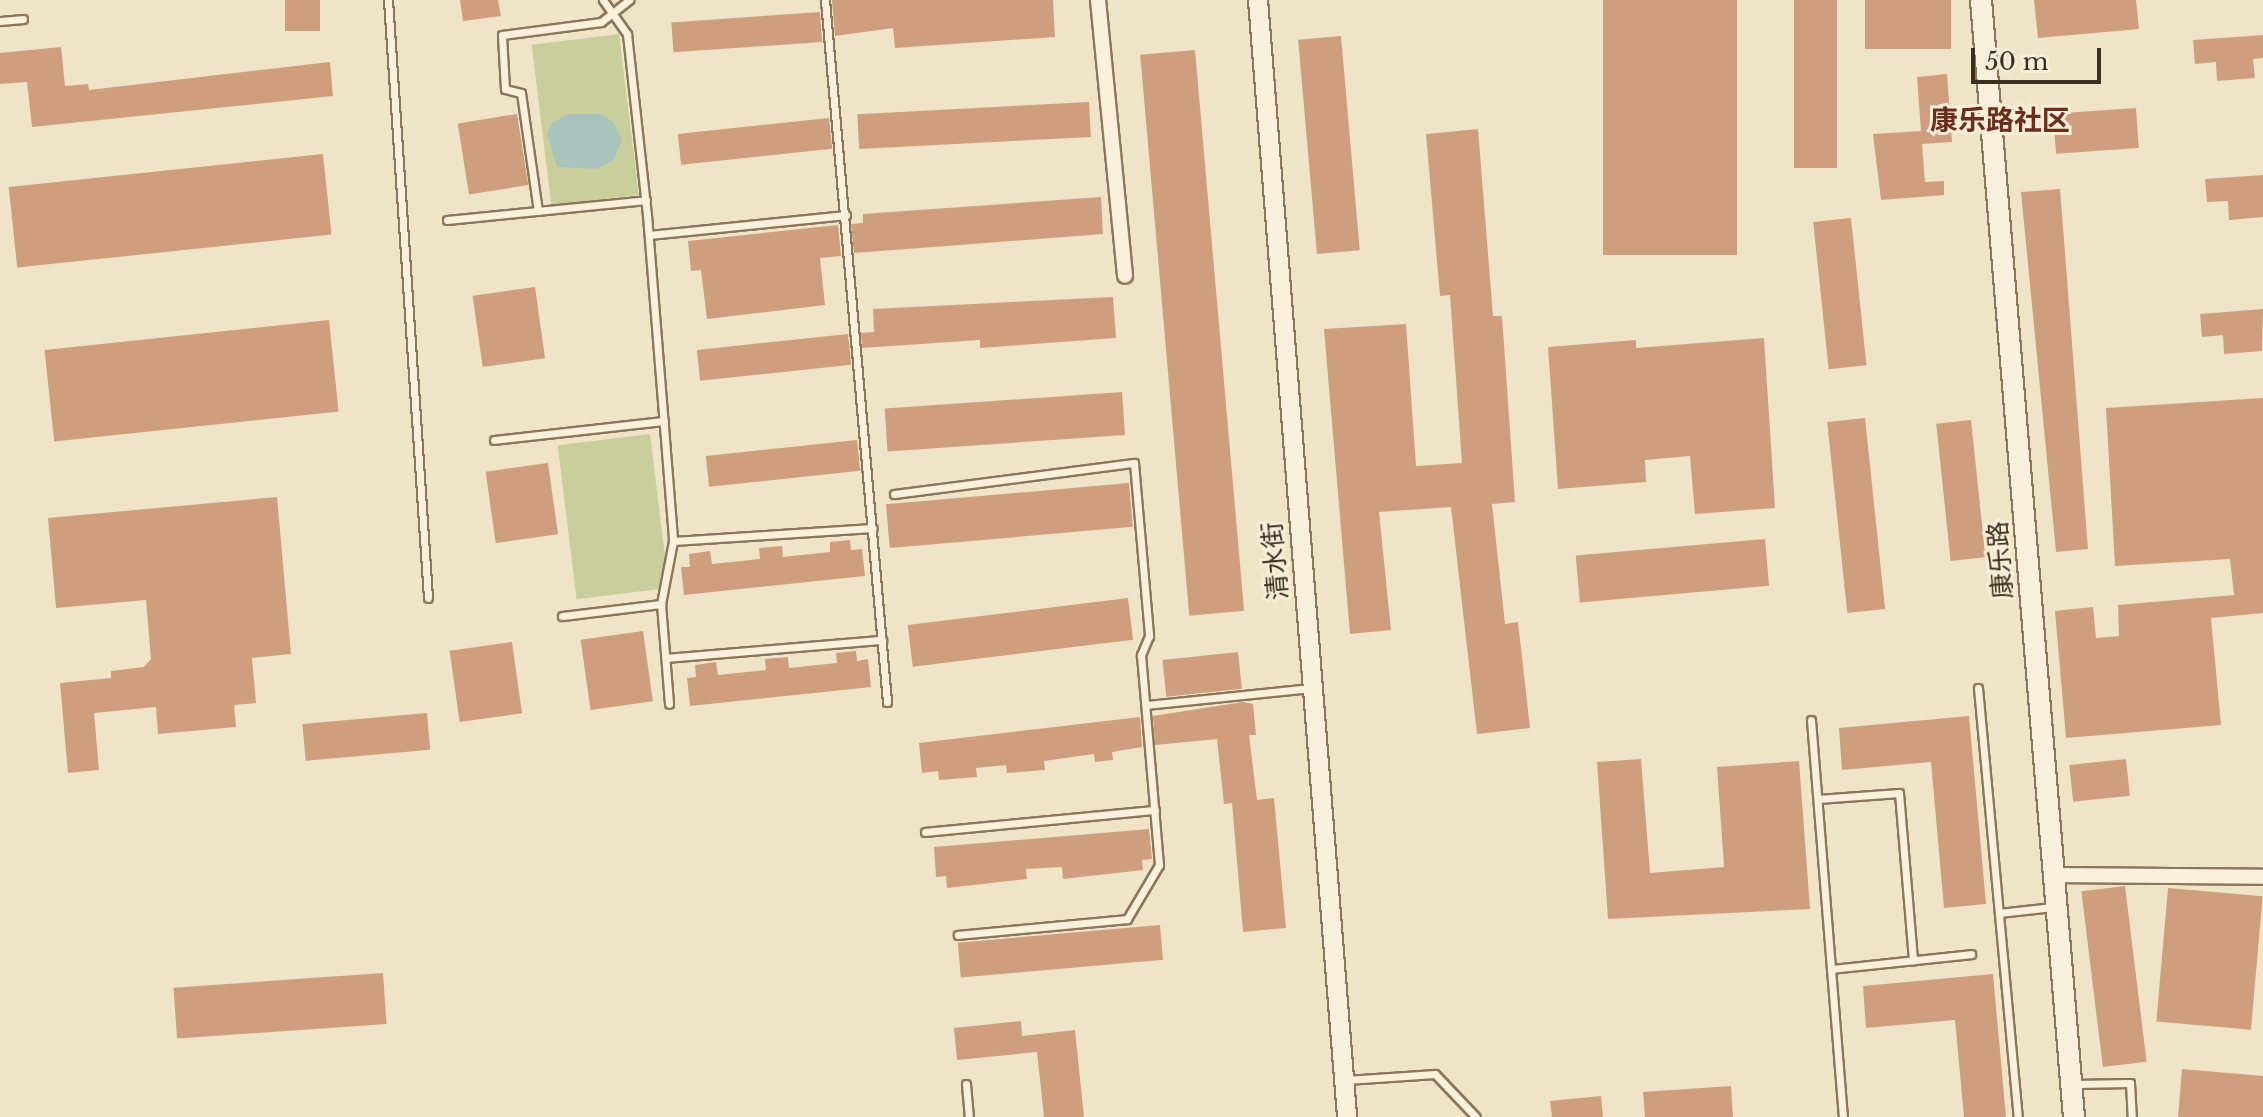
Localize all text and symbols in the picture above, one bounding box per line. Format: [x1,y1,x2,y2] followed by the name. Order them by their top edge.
[1975,32,2105,82] scale bar
[1985,47,2048,76] text: 50 m
[1930,104,2070,138] district label: 康乐路社区
[1983,520,2019,600] street label: 康乐路
[1257,521,1295,601] street label: 清水街

